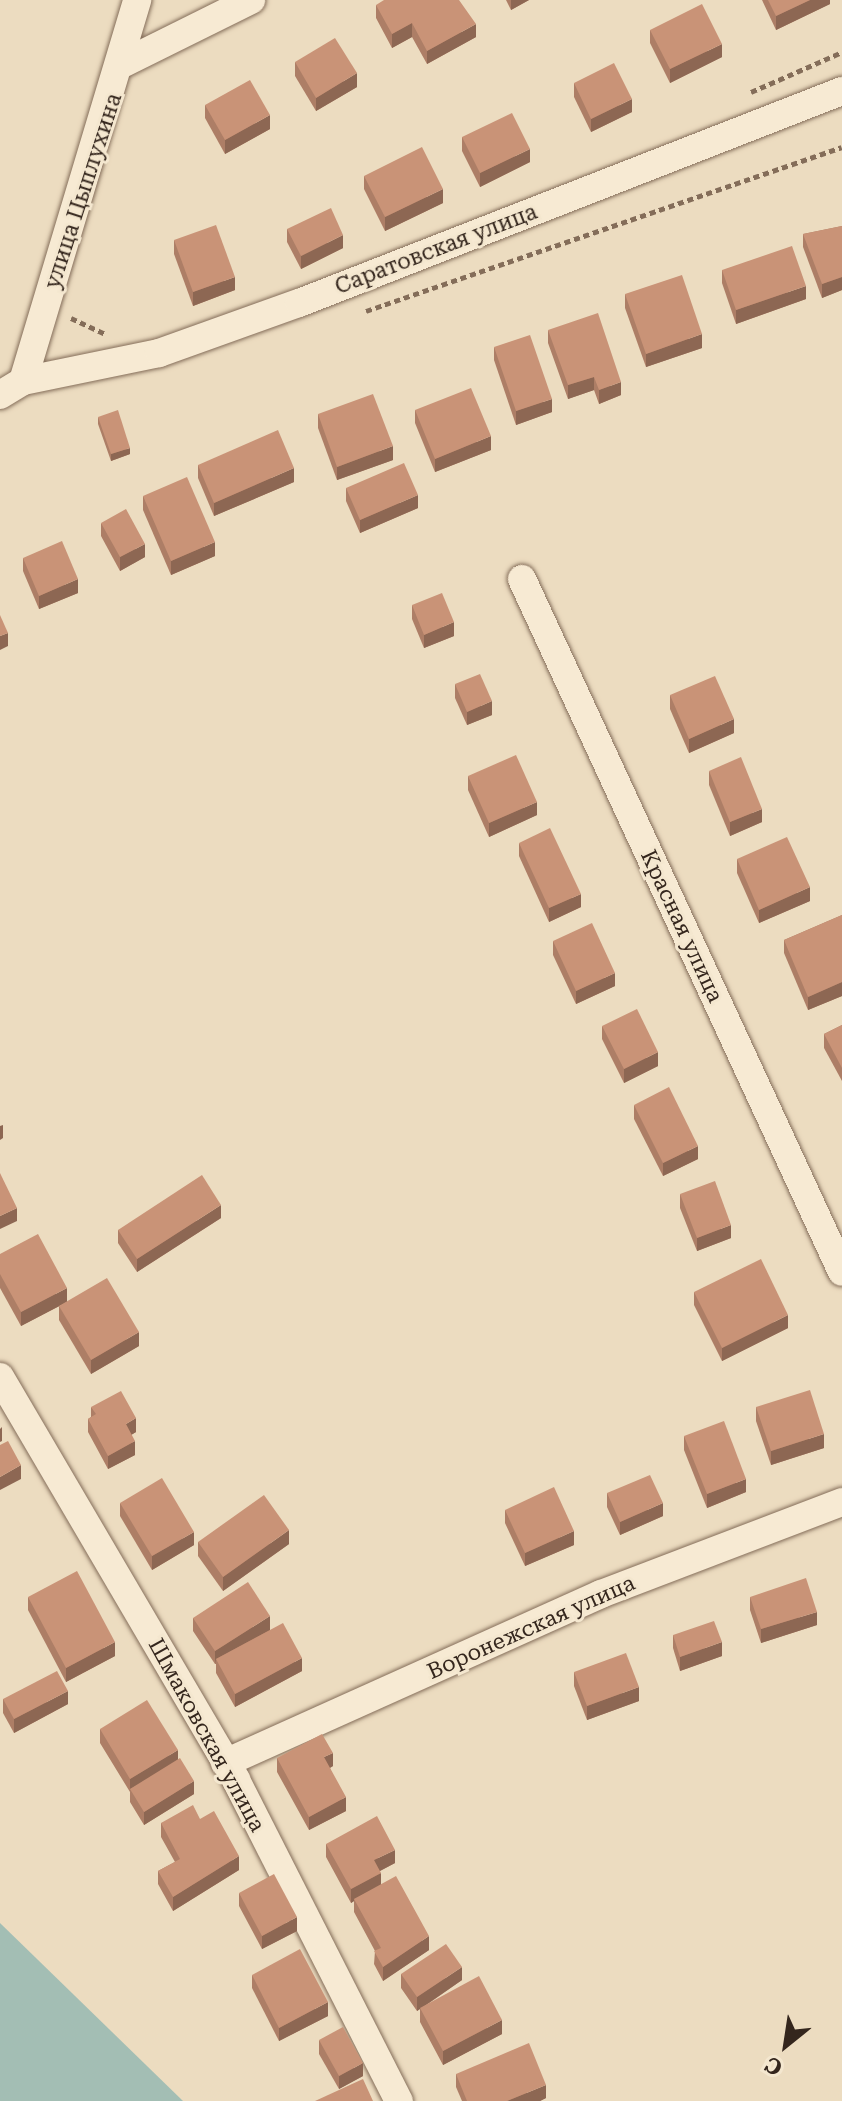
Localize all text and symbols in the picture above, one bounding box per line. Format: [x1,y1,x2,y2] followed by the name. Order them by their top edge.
[39,90,127,292] street label: улица Цыплухина
[331,198,541,300] street label: Саратовская улица
[635,845,729,1007] street label: Красная улица
[423,1569,639,1685] street label: Воронежская улица
[143,1634,271,1836] street label: Шмаковская улица
[746,2005,826,2085] north arrow
[761,2052,787,2081] text: С

